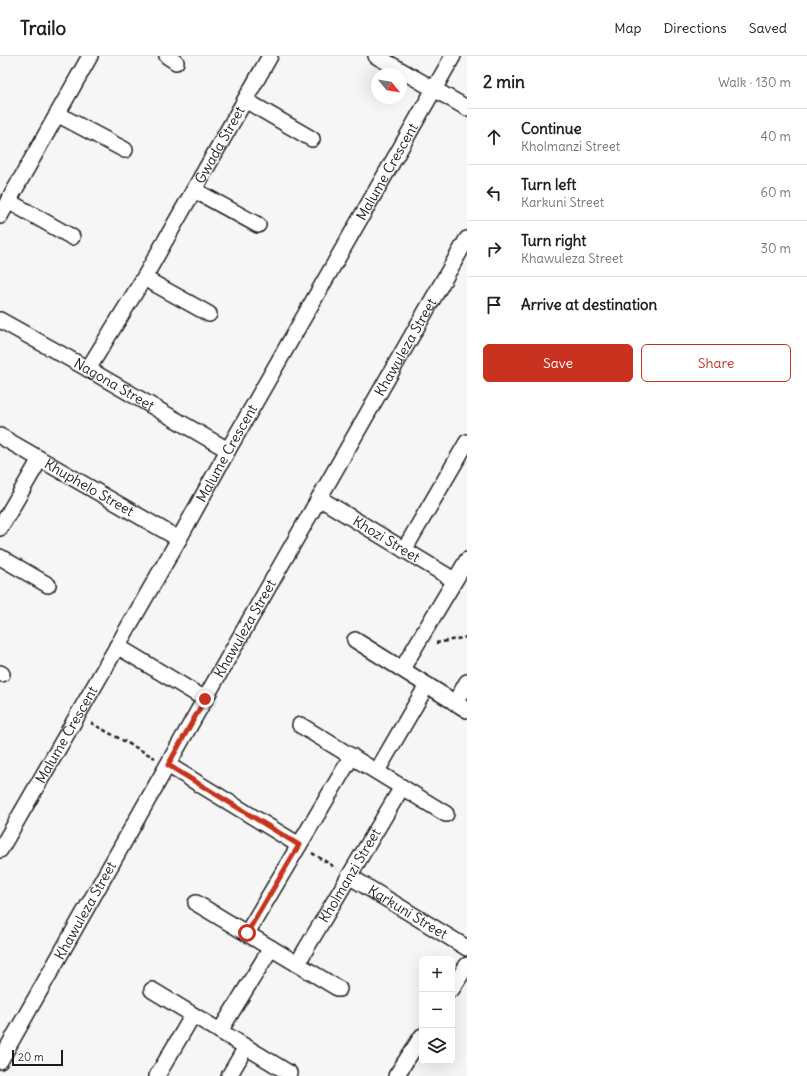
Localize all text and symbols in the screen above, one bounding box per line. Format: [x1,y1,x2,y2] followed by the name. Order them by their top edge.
[20,16,66,40] text: Trailo
[614,19,641,37] text: Map
[663,19,727,37] text: Directions
[749,19,787,37] text: Saved
[371,68,407,104] north arrow
[483,71,525,93] text: 2 min
[718,74,791,91] text: Walk · 130 m
[191,103,249,187] street label: Gwada Street
[352,119,422,224] street label: Malume Crescent
[521,119,582,138] text: Continue
[483,126,505,148] icon: ahead
[760,128,791,145] text: 40 m
[521,138,620,155] text: Kholmanzi Street
[521,175,576,194] text: Turn left
[483,182,505,204] icon: left
[760,184,791,201] text: 60 m
[521,194,604,211] text: Karkuni Street
[521,231,586,250] text: Turn right
[483,238,505,260] icon: right
[761,240,791,257] text: 30 m
[521,250,623,267] text: Khawuleza Street
[483,294,505,316] icon: arrive
[370,295,441,399] street label: Khawuleza Street
[521,295,657,314] text: Arrive at destination
[483,344,633,382] button: Save
[641,344,791,382] button: Share
[71,354,158,415] street label: Nagona Street
[192,401,261,505] street label: Malume Crescent
[41,455,137,520] street label: Khuphelo Street
[350,512,424,566] street label: Khozi Street
[210,576,280,681] street label: Khawuleza Street
[31,683,102,787] street label: Malume Crescent
[196,690,214,708] route end
[315,825,385,926] street label: Kholmanzi Street
[50,858,120,963] street label: Khawuleza Street
[365,881,451,943] street label: Karkuni Street
[238,924,256,942] route start
[419,956,455,1064] map controls
[419,956,455,992] button: +
[419,992,455,1028] button: −
[419,1028,455,1064] button: layers
[12,1048,63,1067] scale bar
[18,1050,44,1064] text: 20 m

